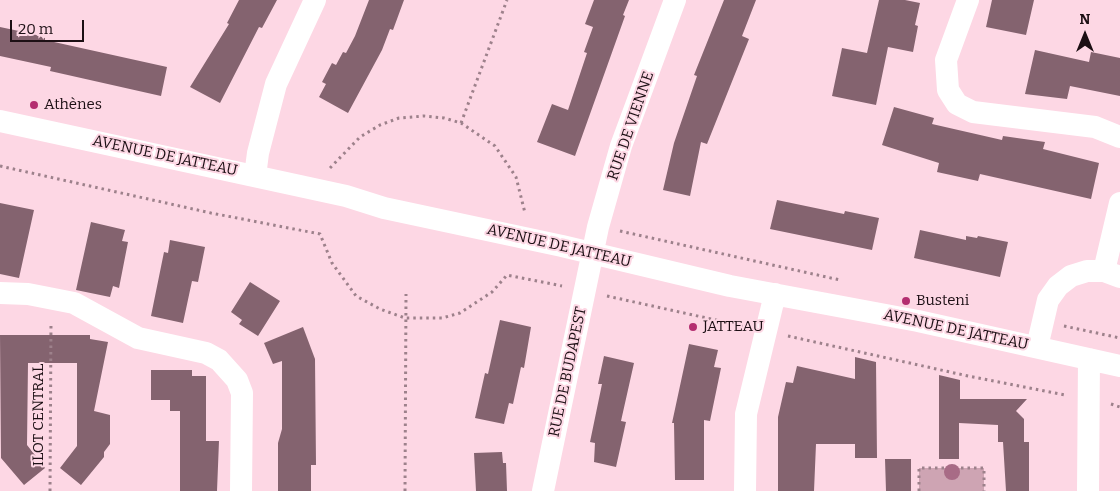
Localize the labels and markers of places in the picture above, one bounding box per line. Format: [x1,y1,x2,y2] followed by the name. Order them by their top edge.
[44,96,102,114] place label: Athènes
[28,99,40,111] marker: Athènes
[916,292,969,310] place label: Busteni
[900,295,912,307] marker: Busteni
[703,318,764,336] place label: JATTEAU
[687,321,699,333] marker: JATTEAU

